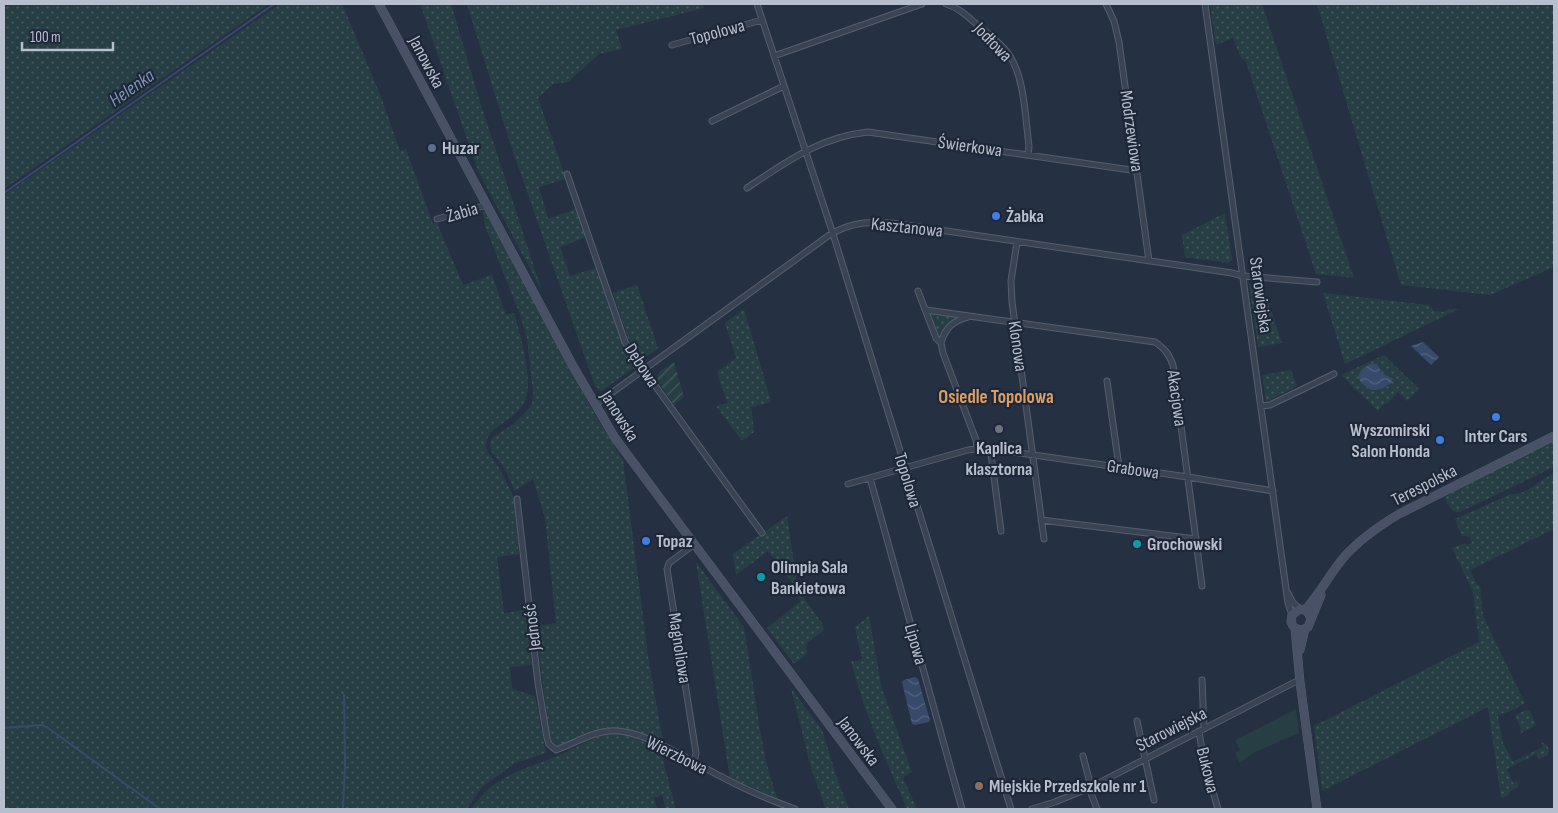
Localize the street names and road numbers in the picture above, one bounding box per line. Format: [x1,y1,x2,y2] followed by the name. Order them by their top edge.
[687,15,747,50] street label: Topolowa
[968,18,1016,66] street label: Jodłowa
[404,32,449,92] street label: Janowska
[1115,89,1148,173] street label: Modrzewiowa
[937,132,1003,161] street label: Świerkowa
[444,198,480,227] street label: Żabia
[870,213,944,242] street label: Kasztanowa
[1245,256,1276,334] street label: Starowiejska
[1004,319,1031,373] street label: Klonowa
[620,340,663,391] street label: Dębowa
[1162,368,1191,428] street label: Akacjowa
[595,386,643,446] street label: Janowska
[889,450,926,510] street label: Topolowa
[1105,455,1160,484] street label: Grabowa
[1388,460,1460,511] street label: Terespolska
[519,602,546,653] street label: Jedność
[664,611,695,685] street label: Magnoliowa
[900,621,931,667] street label: Lipowa
[1132,703,1210,756] street label: Starowiejska
[833,712,884,770] street label: Janowska
[643,732,711,779] street label: Wierzbowa
[1192,745,1223,795] street label: Bukowa

